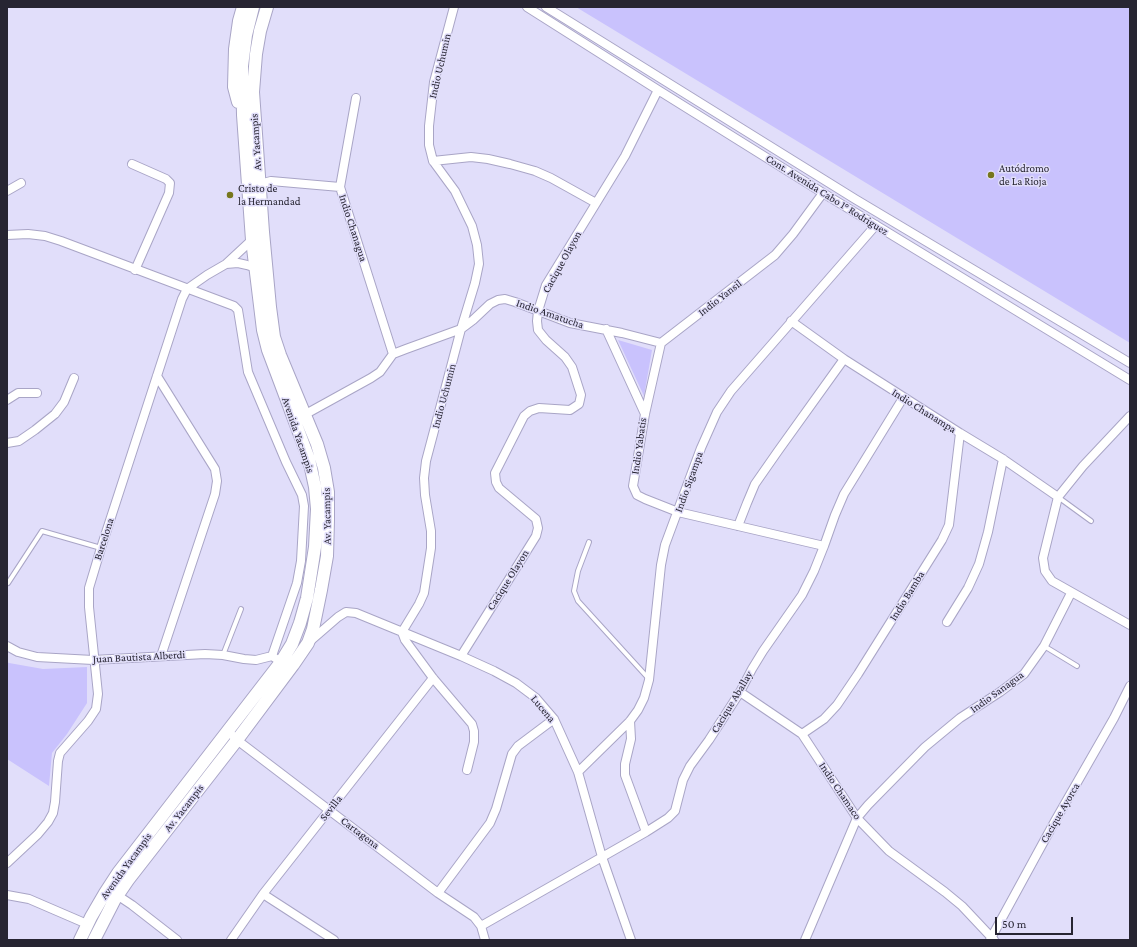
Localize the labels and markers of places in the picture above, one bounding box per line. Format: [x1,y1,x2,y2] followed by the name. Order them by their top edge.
[999,162,1049,188] place label: Autódromo de La Rioja
[986,170,996,180] marker: Autódromo de La Rioja
[238,182,301,208] place label: Cristo de la Hermandad
[225,190,235,200] marker: Cristo de la Hermandad

